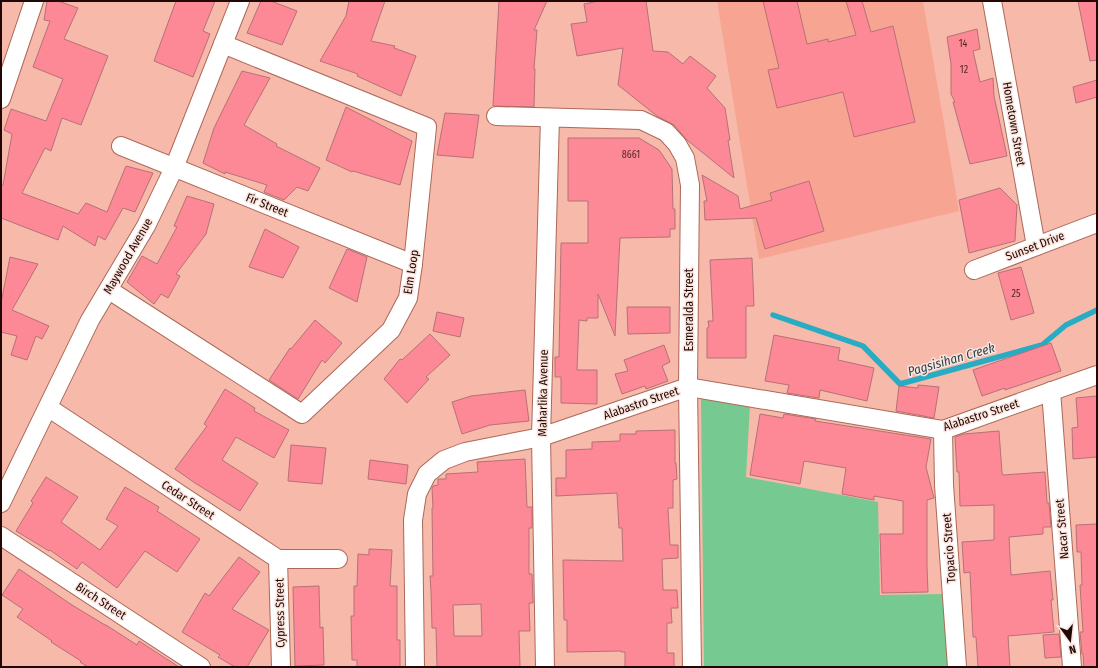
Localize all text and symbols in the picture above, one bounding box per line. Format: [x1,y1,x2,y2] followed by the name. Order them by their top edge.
[959,38,968,50] house number: 14
[960,64,969,76] house number: 12
[1000,81,1028,167] street label: Hometown Street
[622,149,640,161] house number: 8661
[244,190,290,220] street label: Fir Street
[101,215,155,296] street label: Maywood Avenue
[1004,228,1066,264] street label: Sunset Drive
[401,249,421,295] street label: Elm Loop
[682,268,696,352] street label: Esmeralda Street
[1012,288,1021,300] house number: 25
[906,340,997,379] water label: Pagsisihan Creek
[535,349,551,437] street label: Maharlika Avenue
[601,384,681,422] street label: Alabastro Street
[941,396,1021,434] street label: Alabastro Street
[159,478,217,522] street label: Cedar Street
[1052,498,1072,560] street label: Nacar Street
[940,512,958,583] street label: Topacio Street
[272,578,288,648] street label: Cypress Street
[73,580,129,622] street label: Birch Street
[1050,620,1090,660] north arrow
[1068,642,1077,656] text: N

